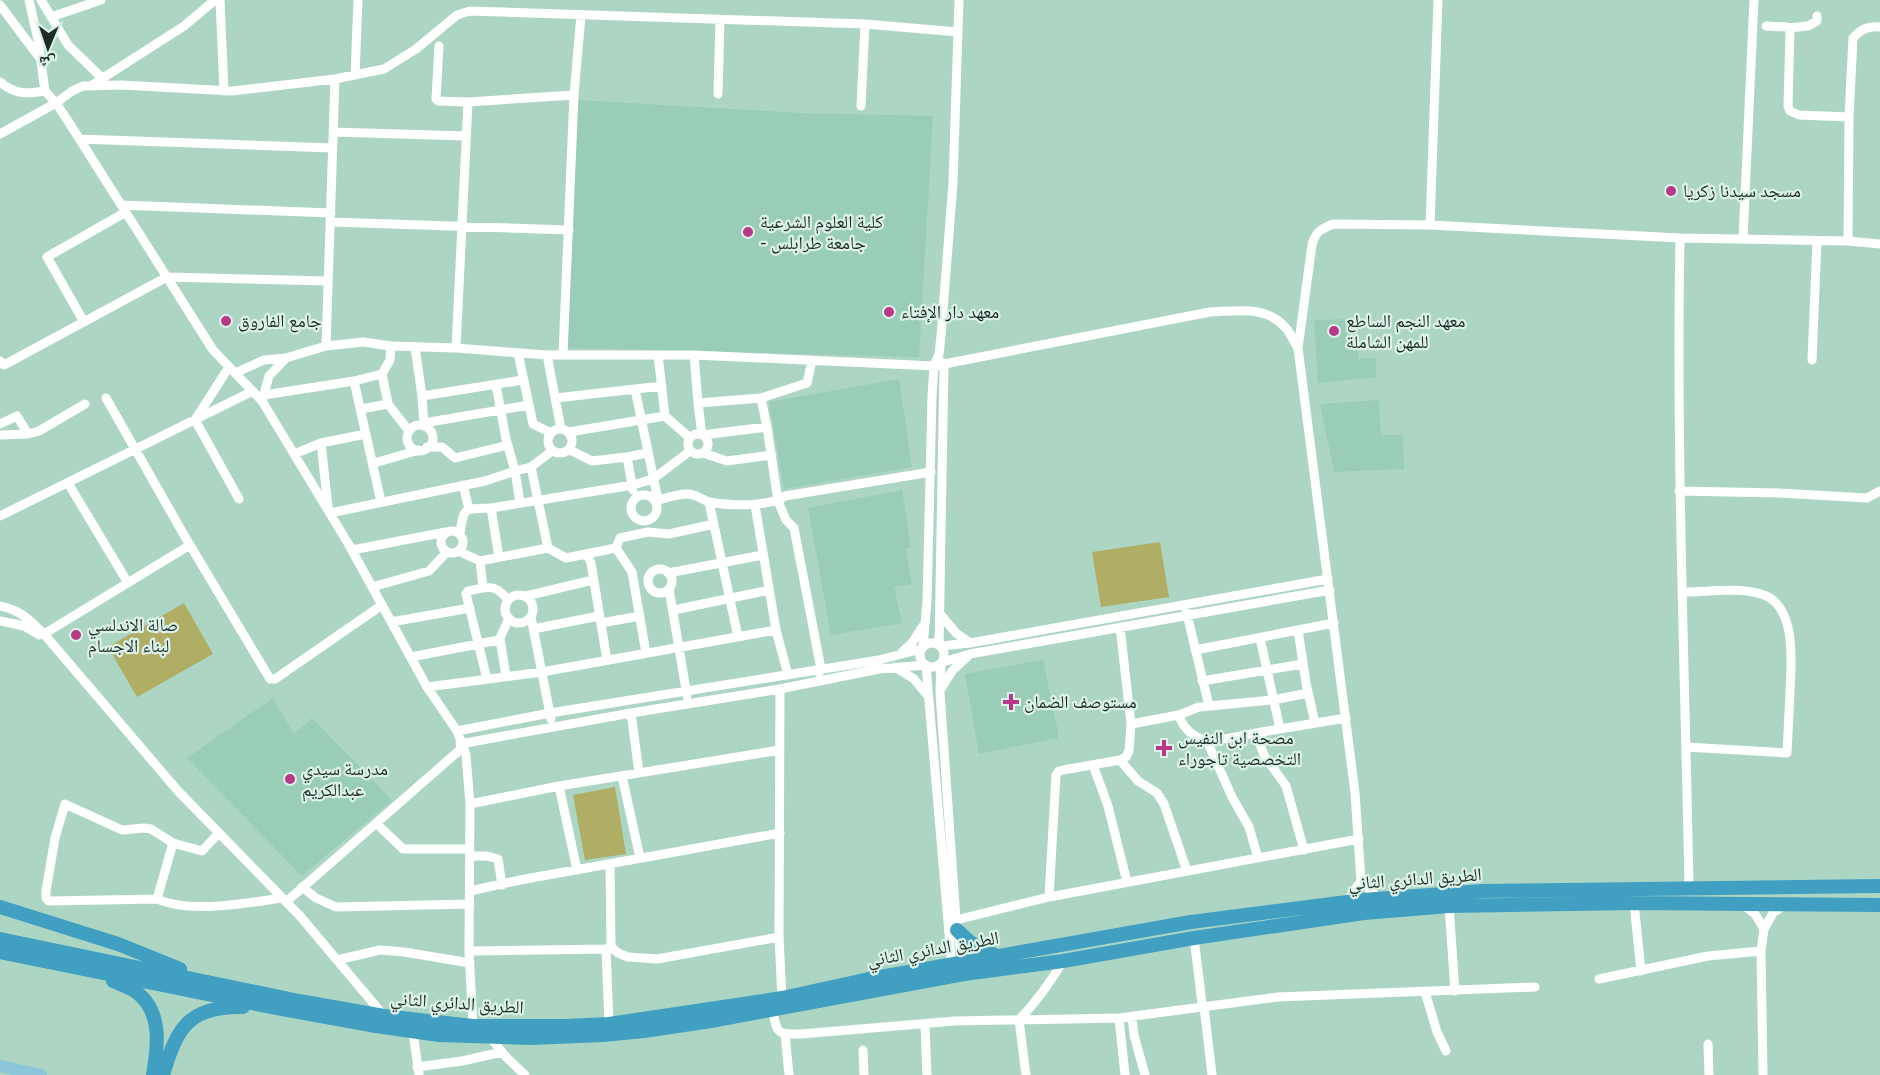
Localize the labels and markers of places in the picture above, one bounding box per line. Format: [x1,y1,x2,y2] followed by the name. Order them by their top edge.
[1683,180,1801,202] place label: مسجد سيدنا زكريا
[1664,184,1678,198] marker: مسجد سيدنا زكريا
[760,211,884,254] place label: كلية العلوم الشرعية - جامعة طرابلس
[741,225,755,239] marker: كلية العلوم الشرعية - جامعة طرابلس
[901,301,999,323] place label: معهد دار الإفتاء
[882,305,896,319] marker: معهد دار الإفتاء
[238,310,322,333] place label: جامع الفاروق
[1346,310,1465,353] place label: معهد النجم الساطع للمهن الشاملة
[219,314,233,328] marker: جامع الفاروق
[1327,324,1341,338] marker: معهد النجم الساطع للمهن الشاملة
[88,614,178,658] place label: صالة الاندلسي لبناء الاجسام
[69,628,83,642] marker: صالة الاندلسي لبناء الاجسام
[1024,691,1137,713] place label: مستوصف الضمان
[1002,693,1020,711] marker: مستوصف الضمان
[1178,727,1301,770] place label: مصحة ابن النفيس التخصصية تاجوراء
[1155,739,1173,757] marker: مصحة ابن النفيس التخصصية تاجوراء
[302,758,388,802] place label: مدرسة سيدي عبدالكريم
[283,772,297,786] marker: مدرسة سيدي عبدالكريم

